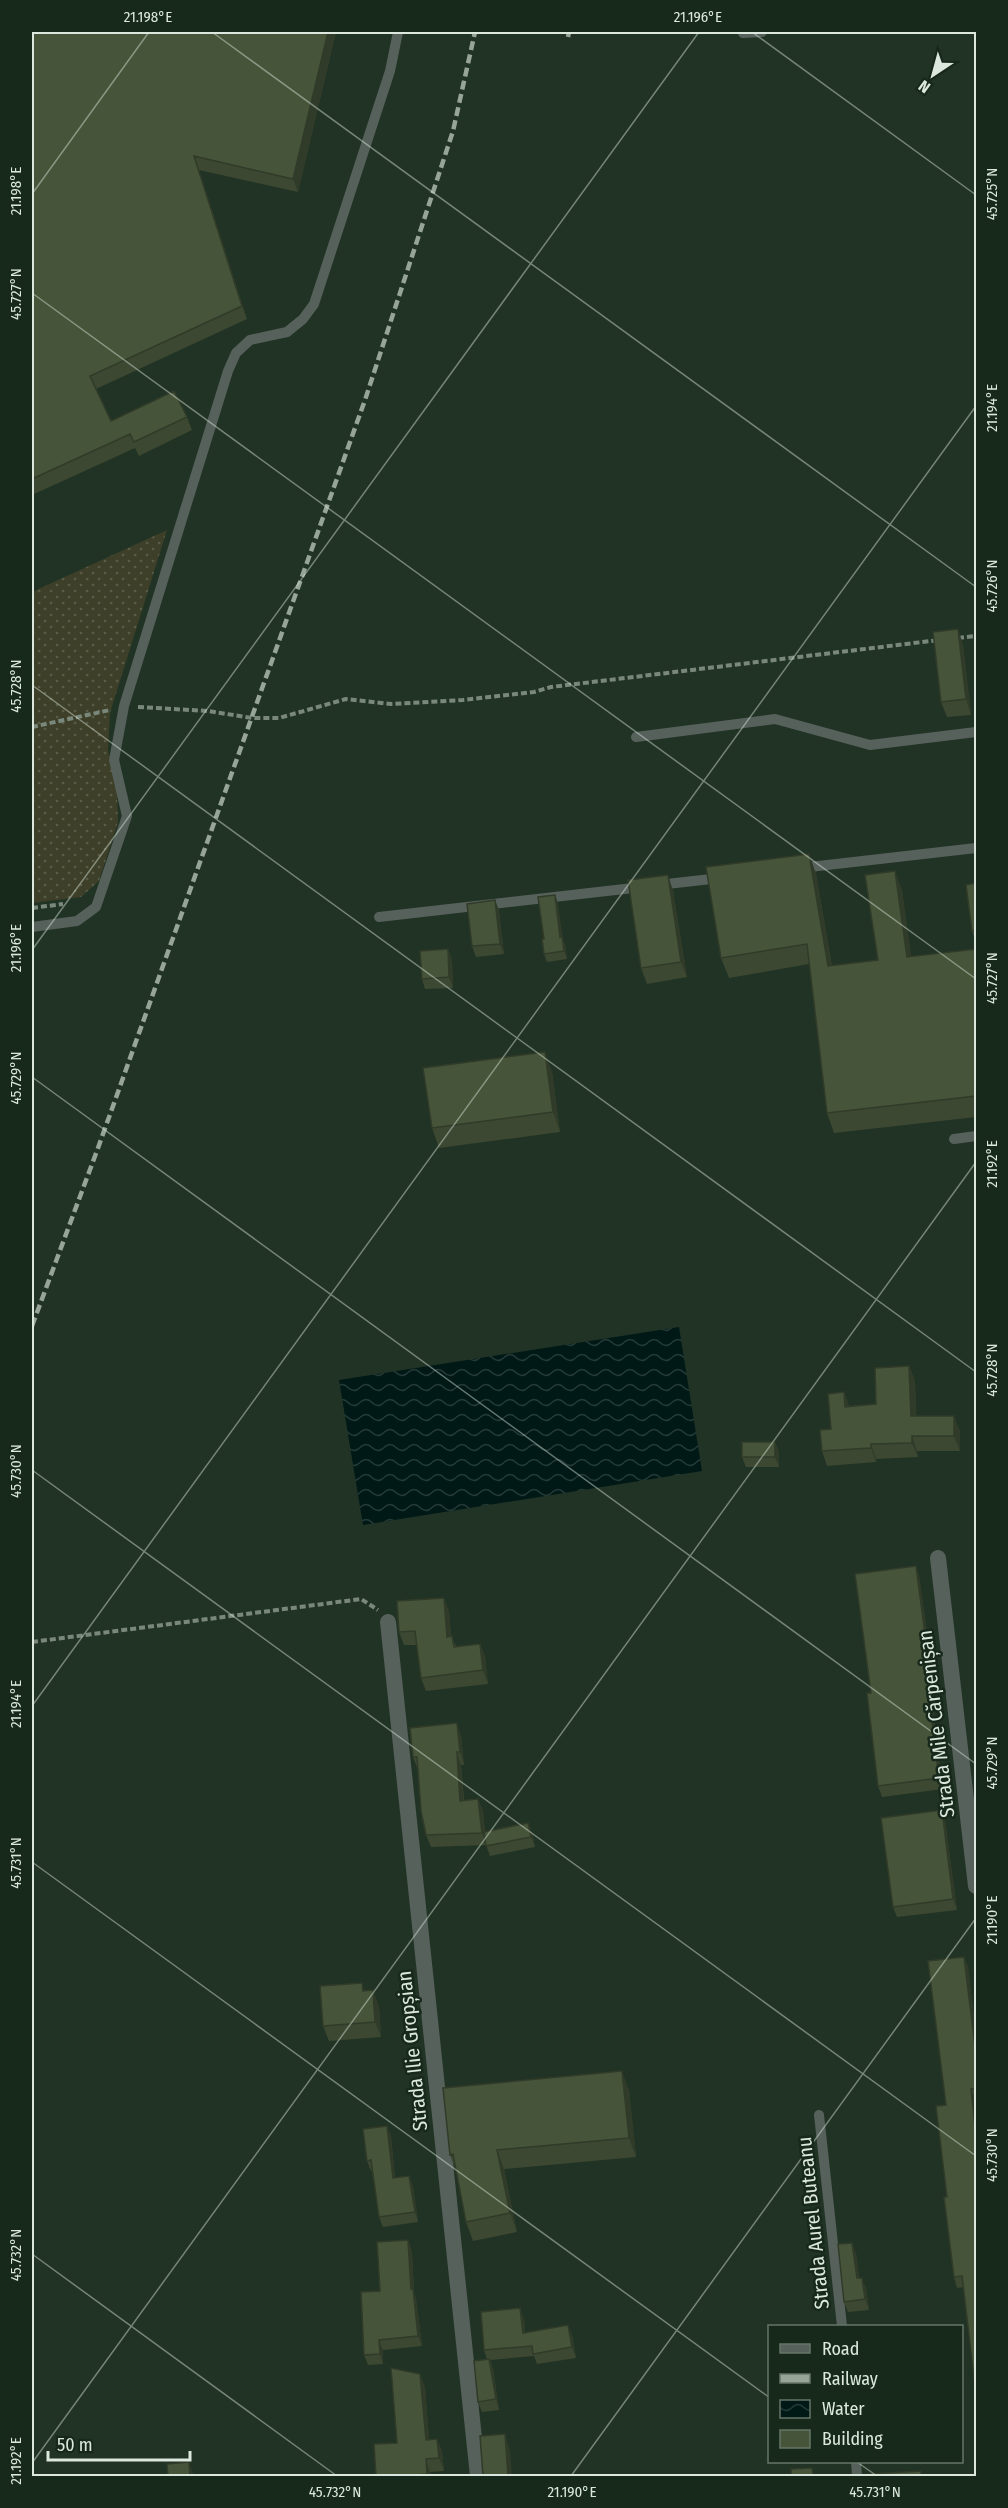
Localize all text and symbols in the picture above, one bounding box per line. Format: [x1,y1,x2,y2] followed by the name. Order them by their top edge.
[124,8,172,26] text: 21.198°E
[674,8,722,26] text: 21.196°E
[903,45,963,105] north arrow
[915,76,934,97] text: N
[7,167,25,215] text: 21.198°E
[983,168,1001,220] text: 45.725°N
[7,268,25,320] text: 45.727°N
[983,384,1001,432] text: 21.194°E
[983,559,1001,613] text: 45.726°N
[7,659,25,713] text: 45.728°N
[7,924,25,972] text: 21.196°E
[983,952,1001,1004] text: 45.727°N
[7,1051,25,1105] text: 45.729°N
[983,1140,1001,1188] text: 21.192°E
[983,1343,1001,1397] text: 45.728°N
[7,1444,25,1498] text: 45.730°N
[913,1629,960,1819] street label: Strada Mile Cărpenișan
[7,1680,25,1728] text: 21.194°E
[983,1736,1001,1790] text: 45.729°N
[7,1837,25,1889] text: 45.731°N
[983,1896,1001,1944] text: 21.190°E
[392,1970,433,2132] street label: Strada Ilie Gropșian
[983,2128,1001,2182] text: 45.730°N
[792,2136,834,2310] street label: Strada Aurel Buteanu
[7,2229,25,2281] text: 45.732°N
[768,2325,963,2463] legend
[822,2338,859,2360] text: Road
[822,2368,878,2390] text: Railway
[822,2398,865,2420] text: Water
[48,2424,190,2462] scale bar
[822,2428,883,2450] text: Building
[57,2434,93,2456] text: 50 m
[7,2437,25,2485] text: 21.192°E
[309,2483,361,2501] text: 45.732°N
[548,2483,596,2501] text: 21.190°E
[849,2483,901,2501] text: 45.731°N

